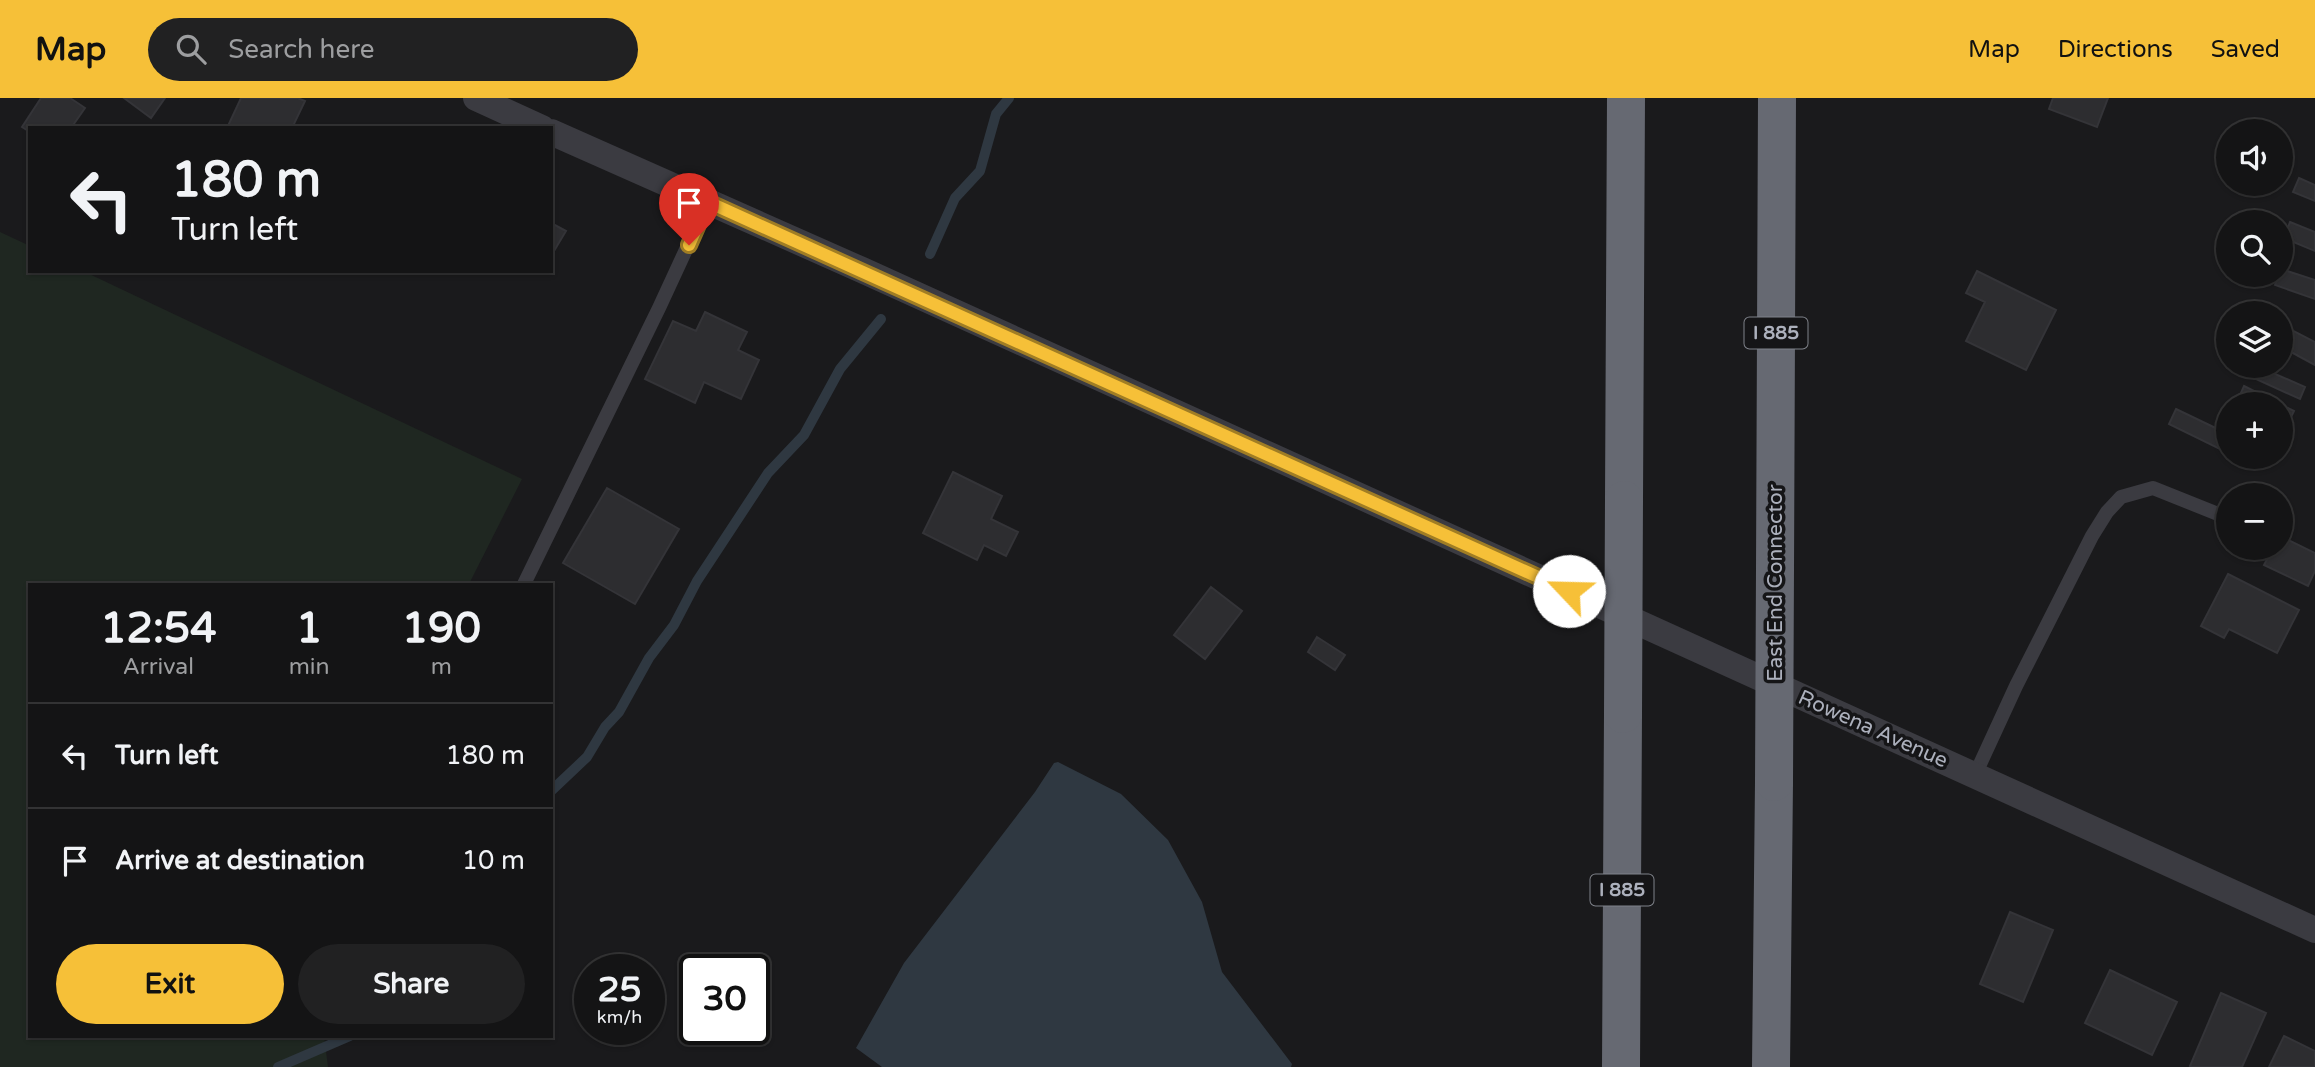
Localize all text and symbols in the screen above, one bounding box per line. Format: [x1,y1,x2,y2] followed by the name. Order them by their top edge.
[148,18,638,81] search box
[35,30,106,69] text: Map
[172,30,210,68] icon: search
[228,34,374,65] text: Search here
[1968,35,2020,64] text: Map
[2058,35,2173,64] text: Directions
[2211,35,2280,64] text: Saved
[2216,119,2293,560] map controls
[2216,119,2293,196] button: sound
[171,151,321,210] text: 180 m
[56,154,147,245] icon: left
[659,173,719,245] pin
[670,184,708,222] icon: arrive
[2216,210,2293,287] button: search
[171,211,298,249] text: Turn left
[2216,301,2293,378] button: layers
[1744,317,1808,348] road number: I 885
[2216,392,2293,469] button: +
[2216,483,2293,560] button: −
[1763,484,1788,682] street label: East End Connector
[1532,554,1606,628] position arrow
[100,603,217,654] text: 12:54
[296,603,322,654] text: 1
[402,603,481,654] text: 190
[123,653,194,681] text: Arrival
[289,653,330,681] text: min
[431,653,452,681] text: m
[1794,685,1952,773] street label: Rowena Avenue
[56,737,94,775] icon: left
[115,740,218,771] text: Turn left
[445,740,525,771] text: 180 m
[56,842,94,880] icon: arrive
[115,845,365,876] text: Arrive at destination
[462,845,525,876] text: 10 m
[1590,874,1654,905] road number: I 885
[56,944,284,1024] button: Exit
[298,944,525,1024] button: Share
[679,954,770,1045] speed limit sign: 30
[598,969,641,1011] text: 25
[597,1006,642,1028] text: km/h

